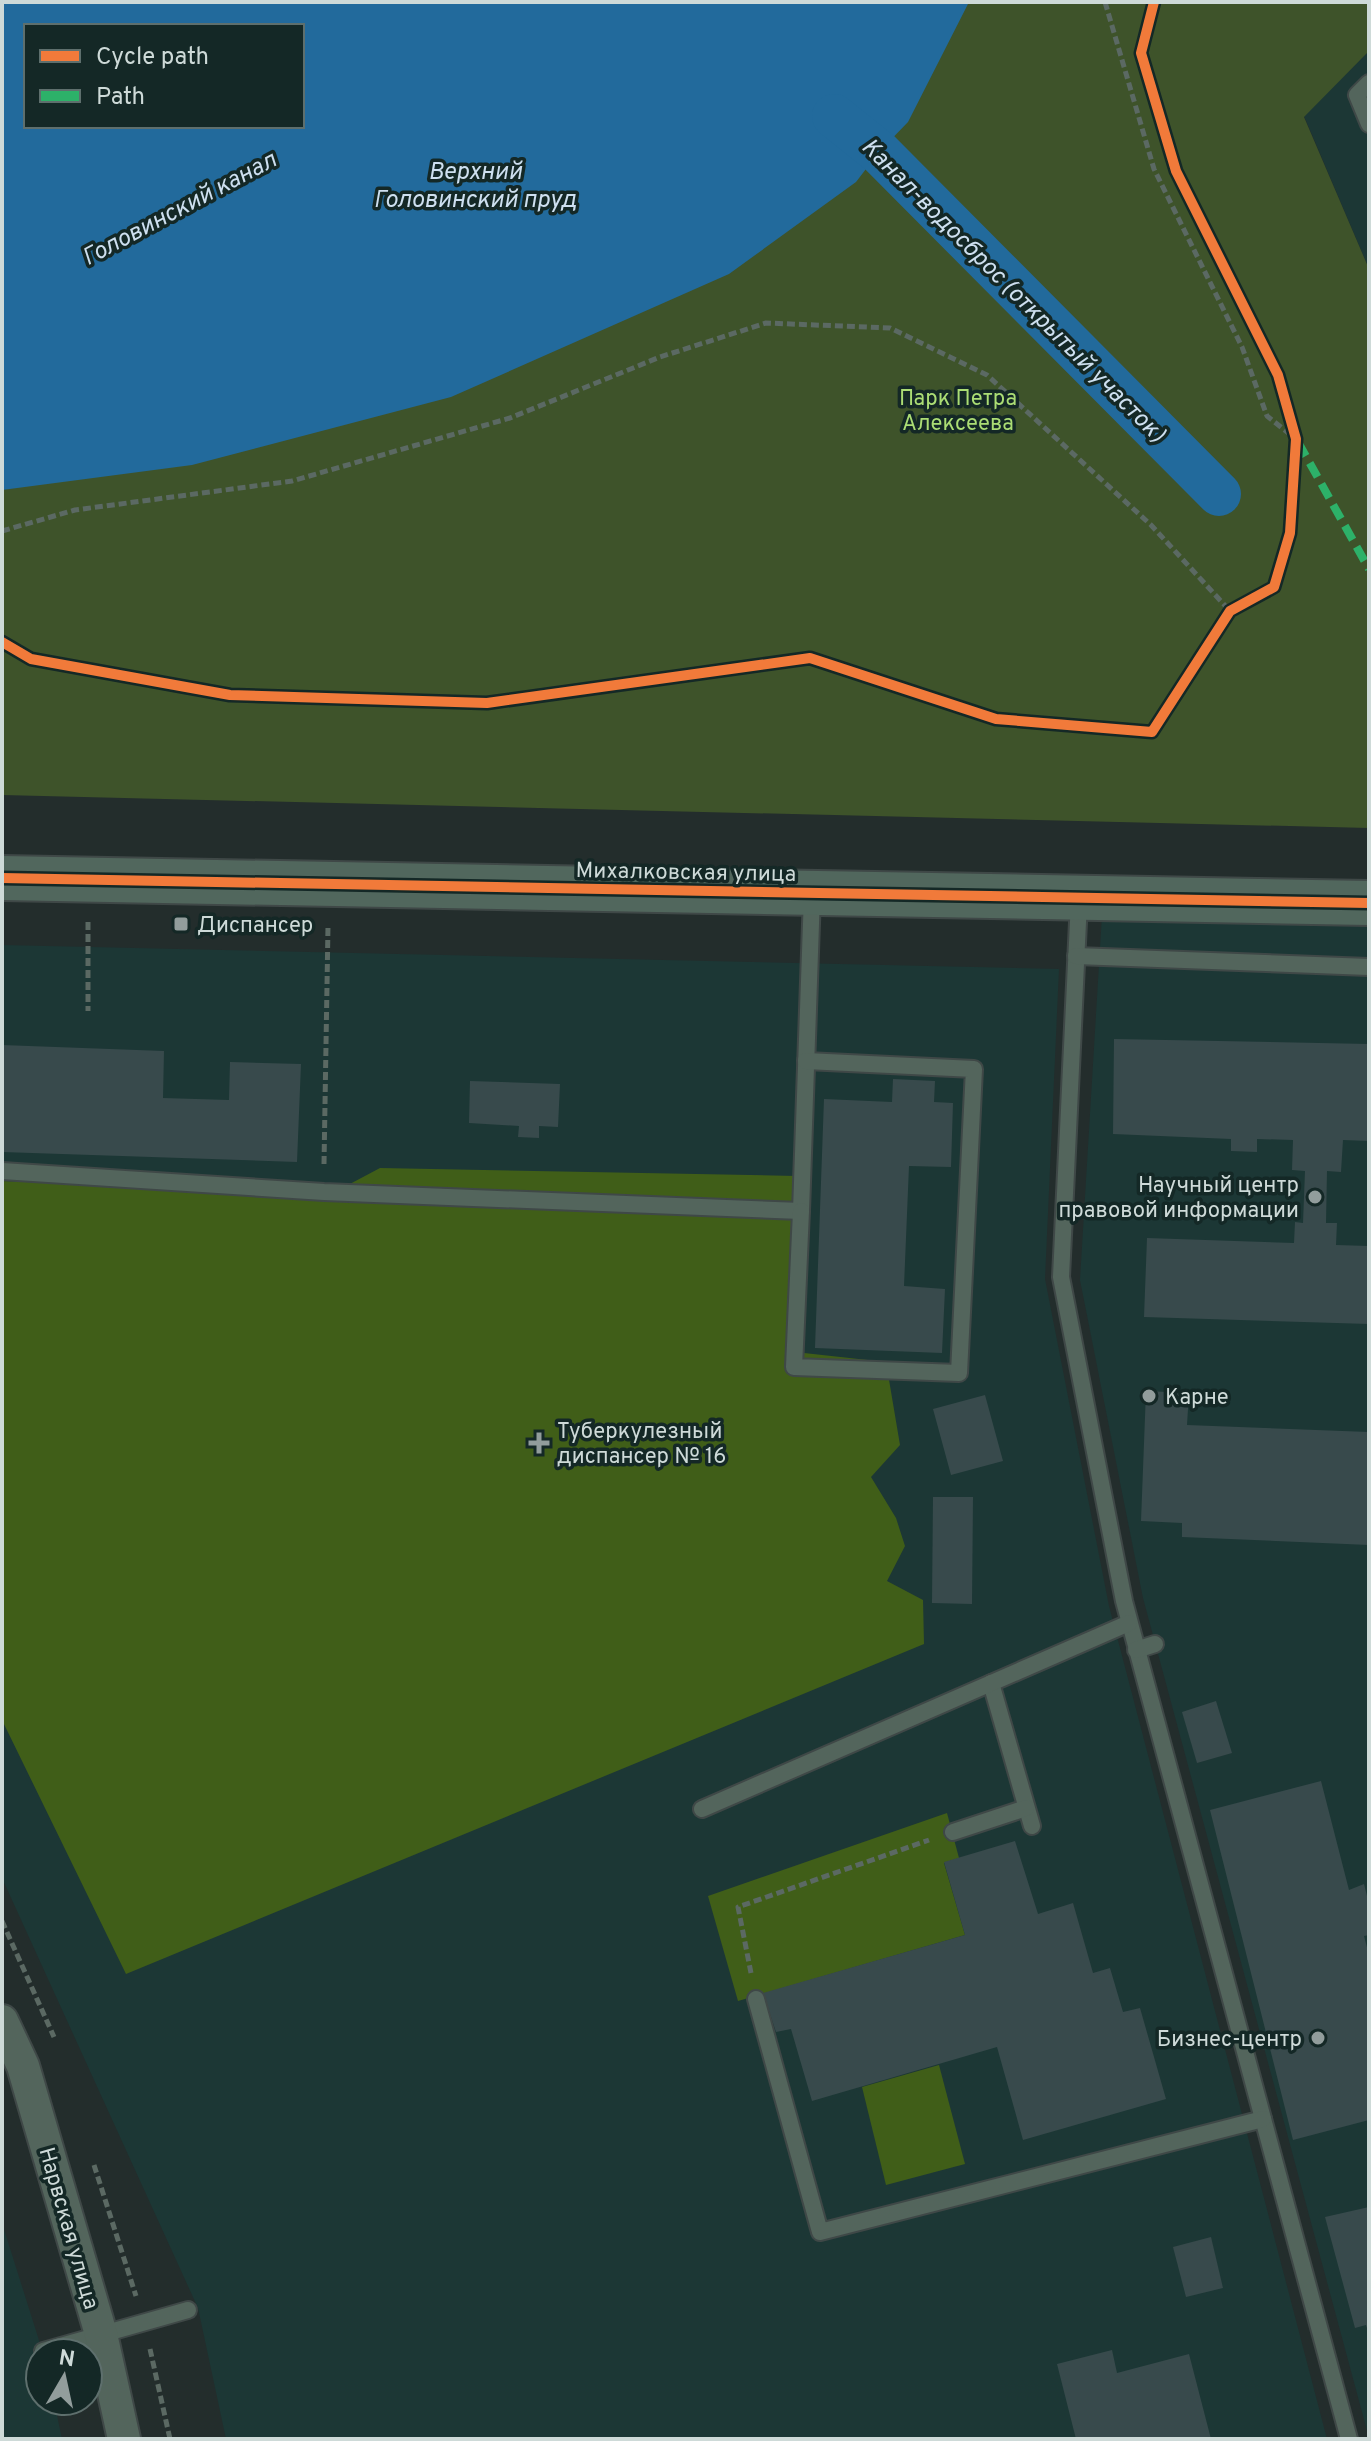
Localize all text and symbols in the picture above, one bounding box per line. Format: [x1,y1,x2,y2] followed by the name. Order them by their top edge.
[24,24,304,128] legend
[96,43,209,73] text: Cycle path
[96,83,145,113] text: Path
[854,133,1171,450] water label: Канал-водосброс (открытый участок)
[78,145,283,274] water label: Головинский канал
[374,158,576,216] water label: Верхний Головинский пруд
[899,386,1017,438] park label: Парк Петра Алексеева
[575,858,796,889] street label: Михалковская улица
[197,913,313,940] place label: Диспансер
[172,915,190,933] marker: Диспансер
[1058,1173,1299,1225] place label: Научный центр правовой информации
[1306,1188,1324,1206] marker: Научный центр правовой информации
[1165,1385,1229,1412] place label: Карне
[1140,1387,1158,1405] marker: Карне
[557,1419,726,1471] place label: Туберкулезный диспансер № 16
[528,1432,550,1454] marker: Туберкулезный диспансер № 16
[1157,2027,1302,2054] place label: Бизнес-центр
[1309,2029,1327,2047] marker: Бизнес-центр
[32,2144,104,2313] street label: Нарвская улица
[24,2337,104,2417] north arrow
[57,2345,77,2374] text: N

